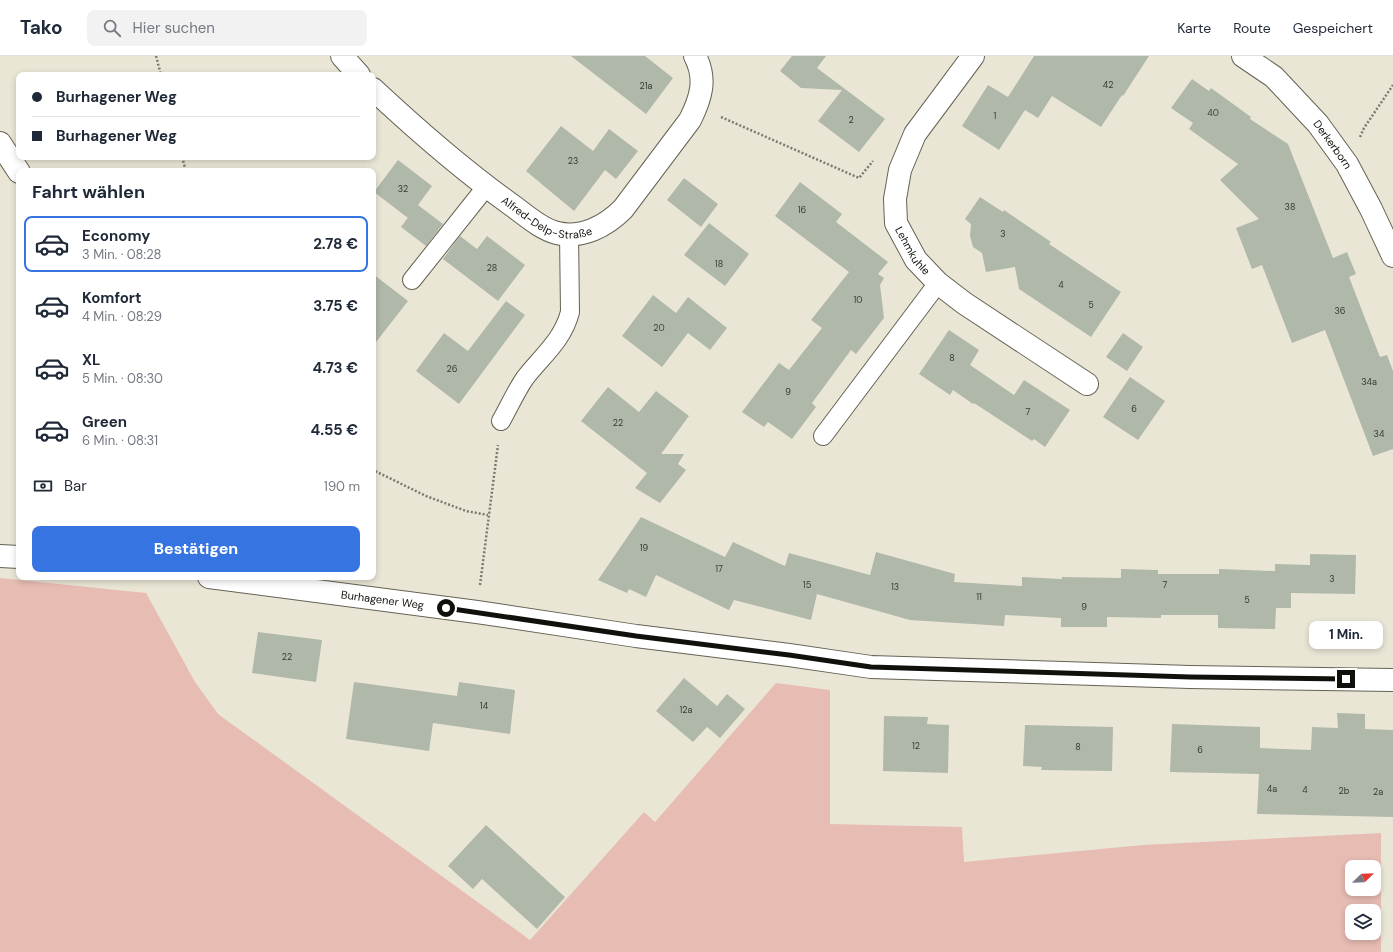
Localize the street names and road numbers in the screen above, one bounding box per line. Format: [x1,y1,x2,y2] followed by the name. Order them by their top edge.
[1310,117,1355,171] street label: Derkerborn
[499,193,594,242] street label: Alfred-Delp-Straße
[892,224,933,278] street label: Lehmkuhle
[340,587,425,612] street label: Burhagener Weg

